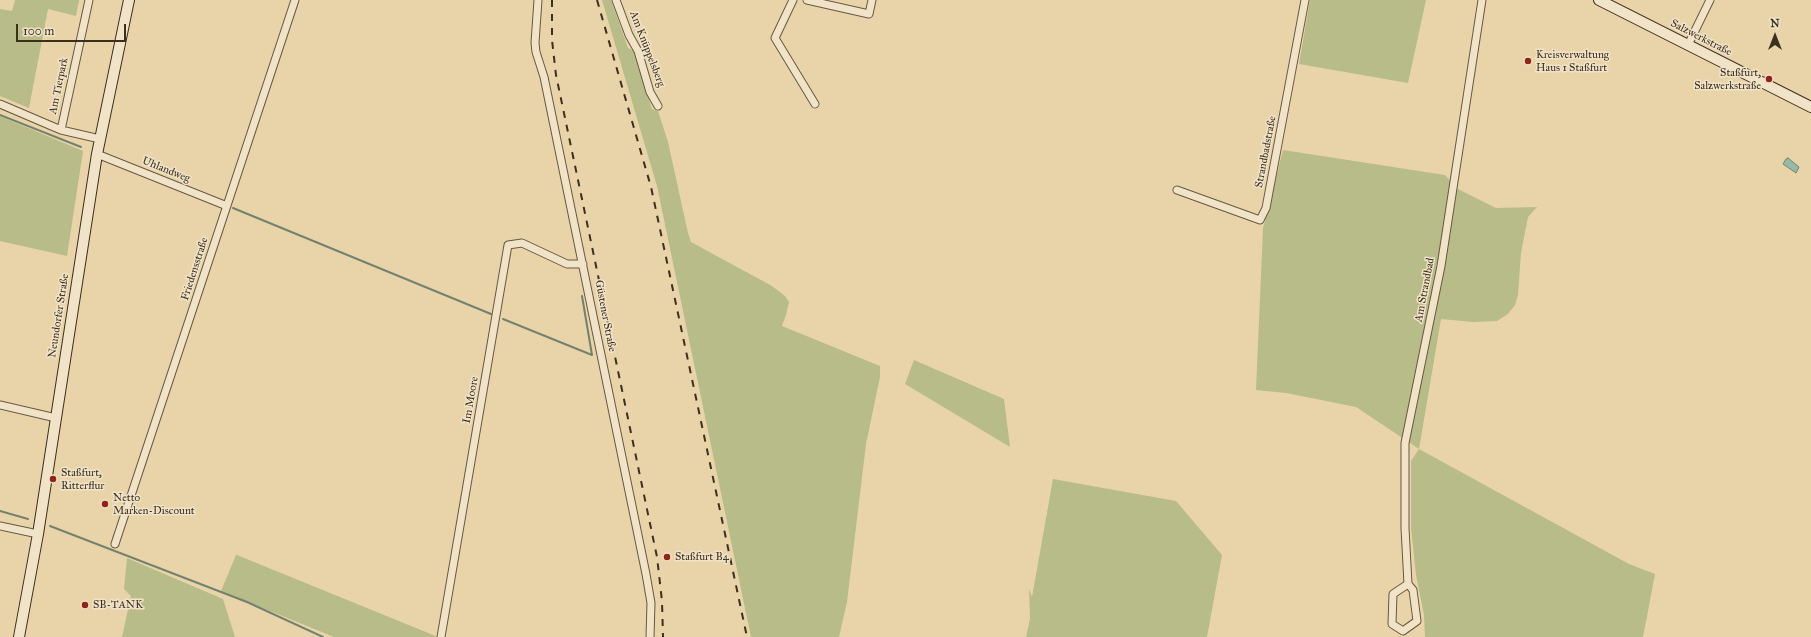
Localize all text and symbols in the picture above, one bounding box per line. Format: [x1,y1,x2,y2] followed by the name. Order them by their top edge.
[626,9,668,89] street label: Am Knüppelsberg
[18,16,128,42] scale bar
[1755,16,1795,56] north arrow
[1668,17,1734,59] street label: Salzwerkstraße
[1770,17,1780,30] text: N
[23,24,54,38] text: 100 m
[1536,48,1609,74] place label: Kreisverwaltung Haus 1 Staßfurt
[47,56,71,116] street label: Am Tierpark
[1523,56,1533,66] marker: Kreisverwaltung Haus 1 Staßfurt
[1694,66,1761,92] place label: Staßfurt, Salzwerkstraße
[1764,74,1774,84] marker: Staßfurt, Salzwerkstraße
[1253,115,1279,189] street label: Strandbadstraße
[140,154,192,186] street label: Uhlandweg
[179,236,211,302] street label: Friedensstraße
[1412,257,1438,323] street label: Am Strandbad
[46,273,72,359] street label: Neundorfer Straße
[592,279,618,353] street label: Güstener Straße
[460,376,482,424] street label: Im Moore
[61,466,104,492] place label: Staßfurt, Ritterflur
[48,474,58,484] marker: Staßfurt, Ritterflur
[113,491,195,517] place label: Netto Marken-Discount
[100,499,110,509] marker: Netto Marken-Discount
[675,550,729,564] place label: Staßfurt B4
[662,552,672,562] marker: Staßfurt B4
[93,598,143,612] place label: SB-TANK
[80,600,90,610] marker: SB-TANK

